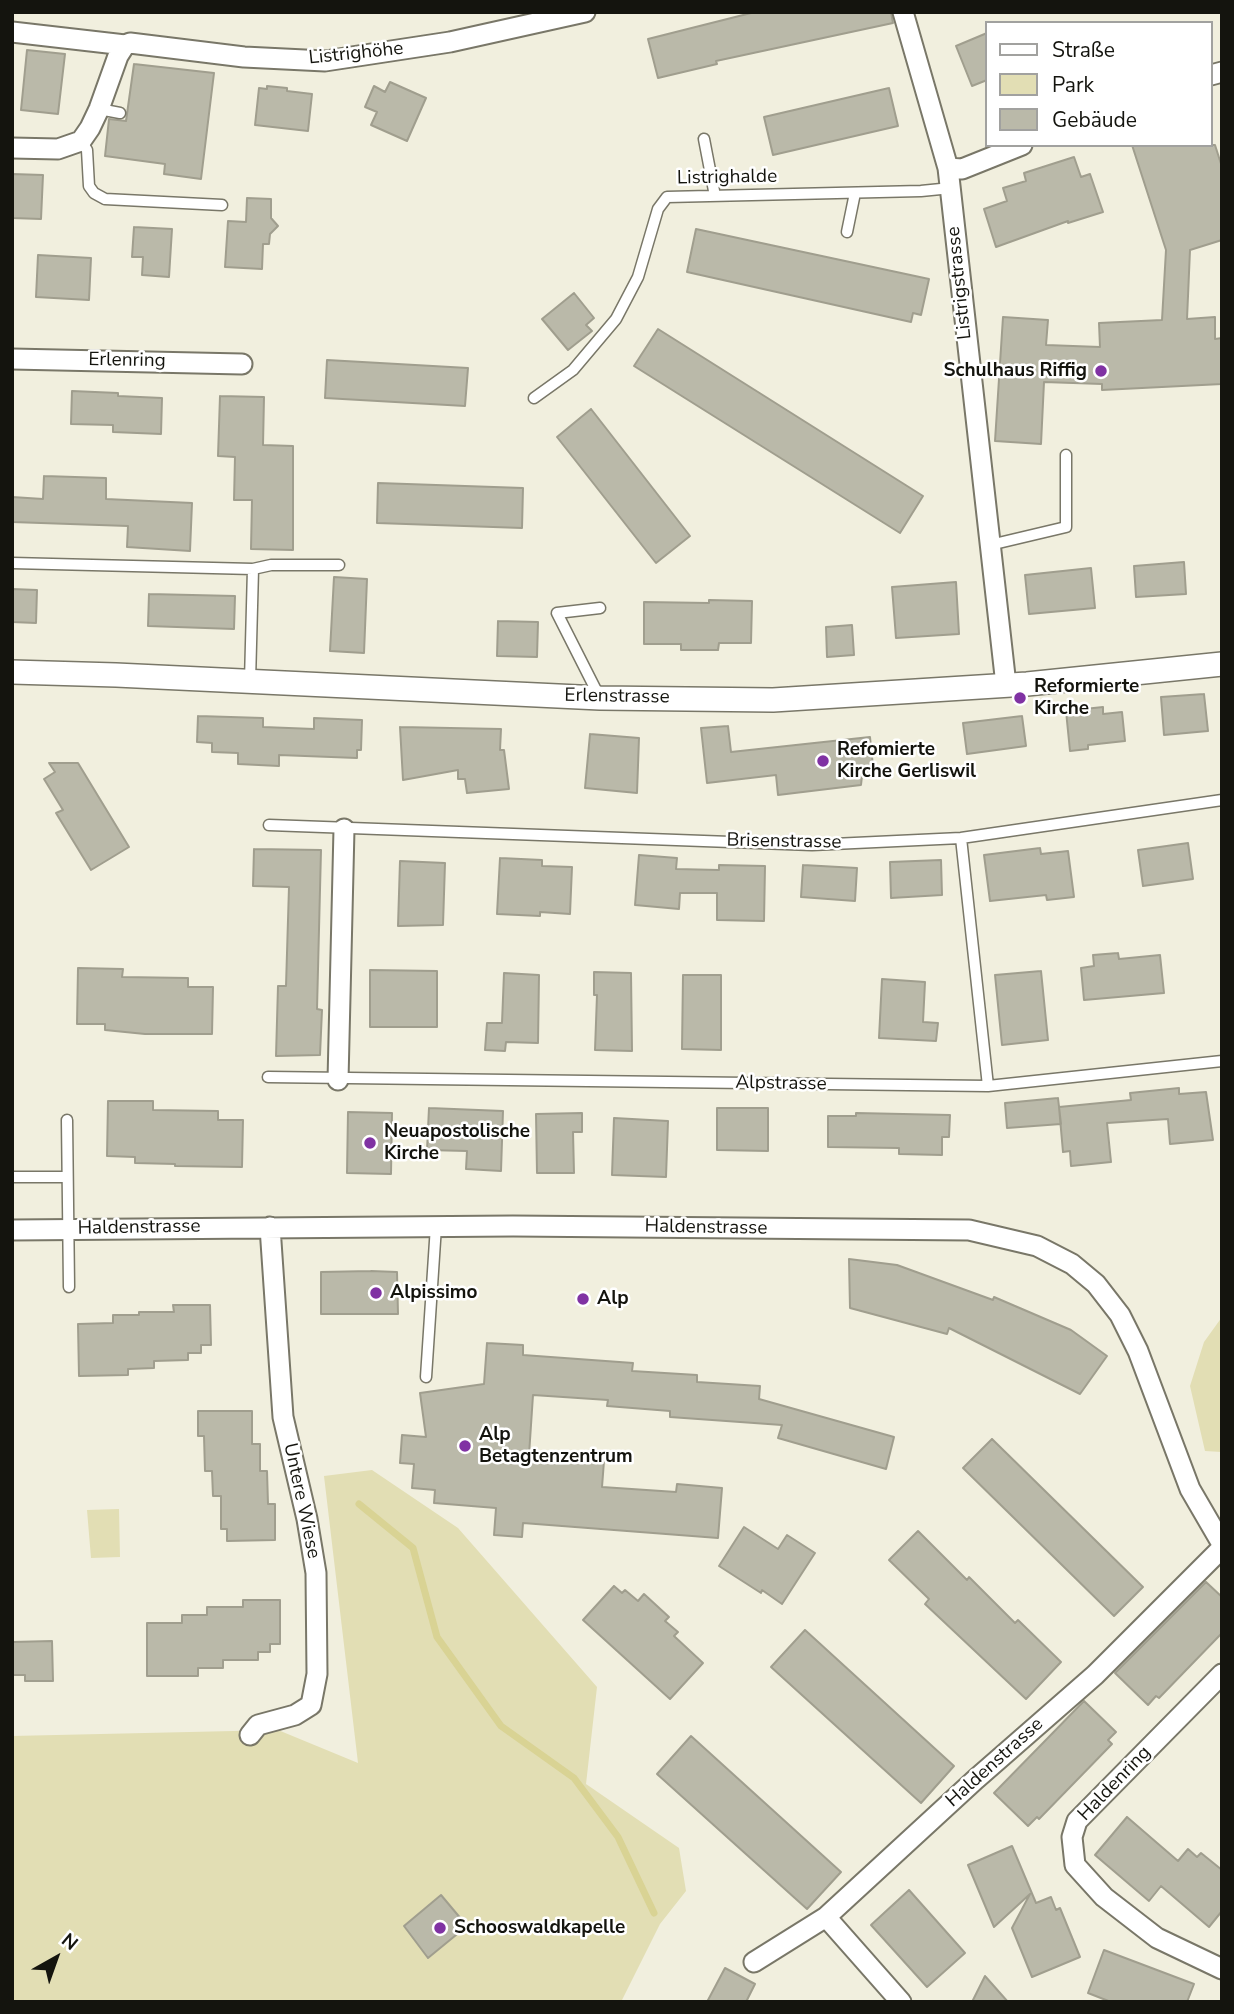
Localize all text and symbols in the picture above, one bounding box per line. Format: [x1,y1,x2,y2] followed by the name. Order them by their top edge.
[986,21,1213,147] legend
[1052,36,1115,64] text: Straße
[308,38,404,70] street label: Listrighöhe
[1052,71,1094,99] text: Park
[1052,106,1137,134] text: Gebäude
[677,166,777,190] street label: Listrighalde
[943,225,977,341] street label: Listrigstrasse
[88,349,166,373] street label: Erlenring
[944,360,1087,382] place label: Schulhaus Riffig
[1093,363,1109,379] marker: Schulhaus Riffig
[1034,676,1139,720] place label: Reformierte Kirche
[564,685,670,709] street label: Erlenstrasse
[1012,690,1028,706] marker: Reformierte Kirche
[837,739,976,783] place label: Refomierte Kirche Gerliswil
[815,753,831,769] marker: Refomierte Kirche Gerliswil
[726,830,842,854] street label: Brisenstrasse
[735,1072,827,1096] street label: Alpstrasse
[384,1121,530,1165] place label: Neuapostolische Kirche
[362,1135,378,1151] marker: Neuapostolische Kirche
[77,1216,201,1240] street label: Haldenstrasse
[644,1216,768,1240] street label: Haldenstrasse
[390,1282,477,1304] place label: Alpissimo
[368,1285,384,1301] marker: Alpissimo
[597,1288,629,1310] place label: Alp
[575,1291,591,1307] marker: Alp
[479,1424,633,1468] place label: Alp Betagtenzentrum
[457,1438,473,1454] marker: Alp Betagtenzentrum
[278,1441,324,1561] street label: Untere Wiese
[942,1713,1048,1813] street label: Haldenstrasse
[1074,1742,1156,1826] street label: Haldenring
[454,1917,625,1939] place label: Schooswaldkapelle
[432,1920,448,1936] marker: Schooswaldkapelle
[21,1923,91,1993] north arrow
[56,1927,83,1956] text: N

